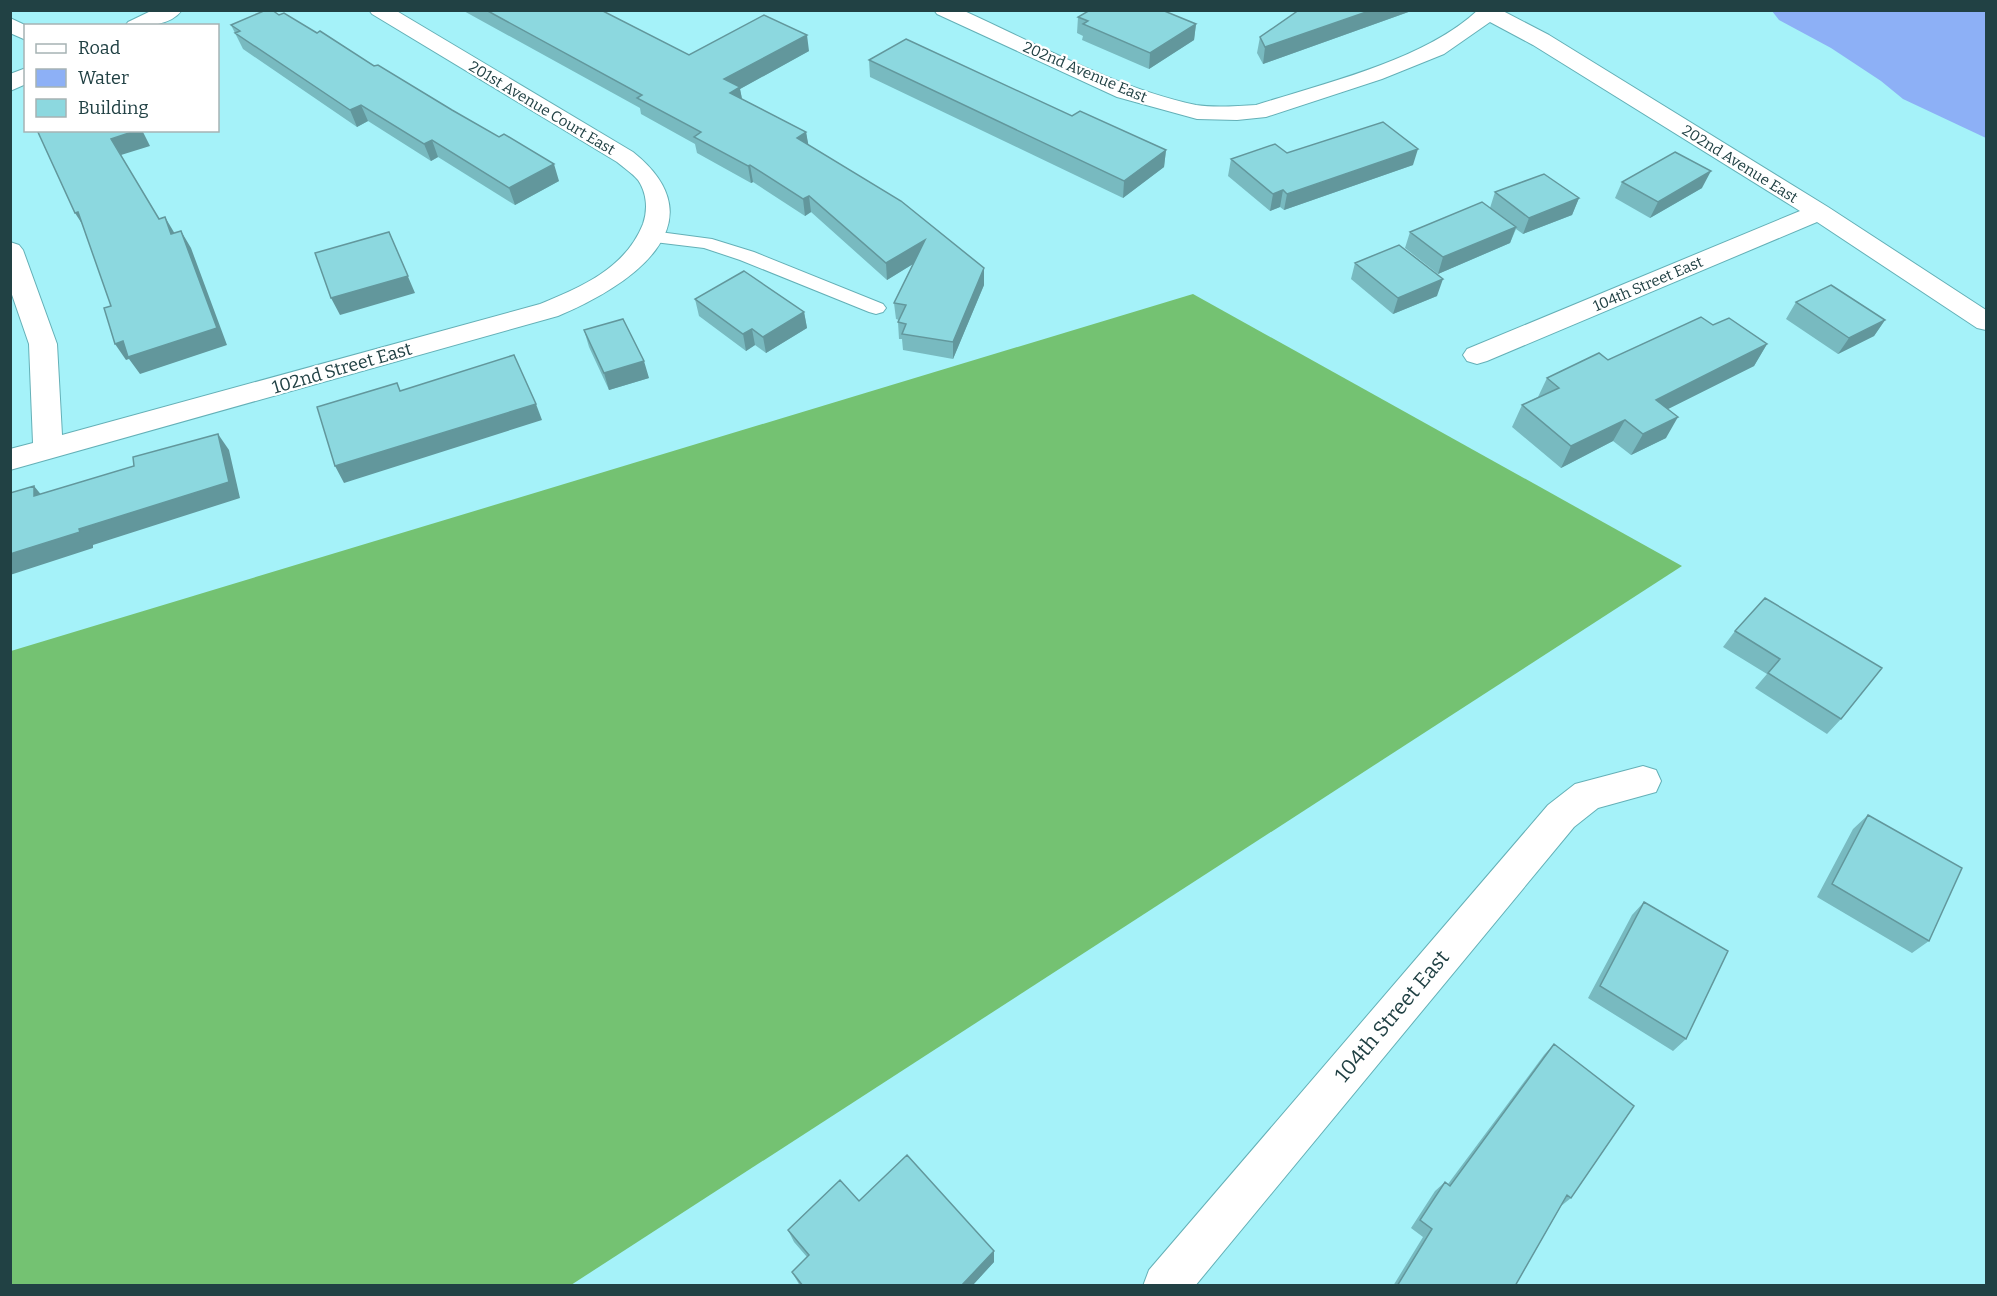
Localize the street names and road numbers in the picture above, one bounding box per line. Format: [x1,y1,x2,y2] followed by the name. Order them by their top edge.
[1020,38,1150,106] street label: 202nd Avenue East
[466,57,619,159] street label: 201st Avenue Court East
[1679,121,1802,207] street label: 202nd Avenue East
[1591,253,1706,315] street label: 104th Street East
[269,337,415,398] street label: 102nd Street East
[1329,944,1455,1087] street label: 104th Street East

